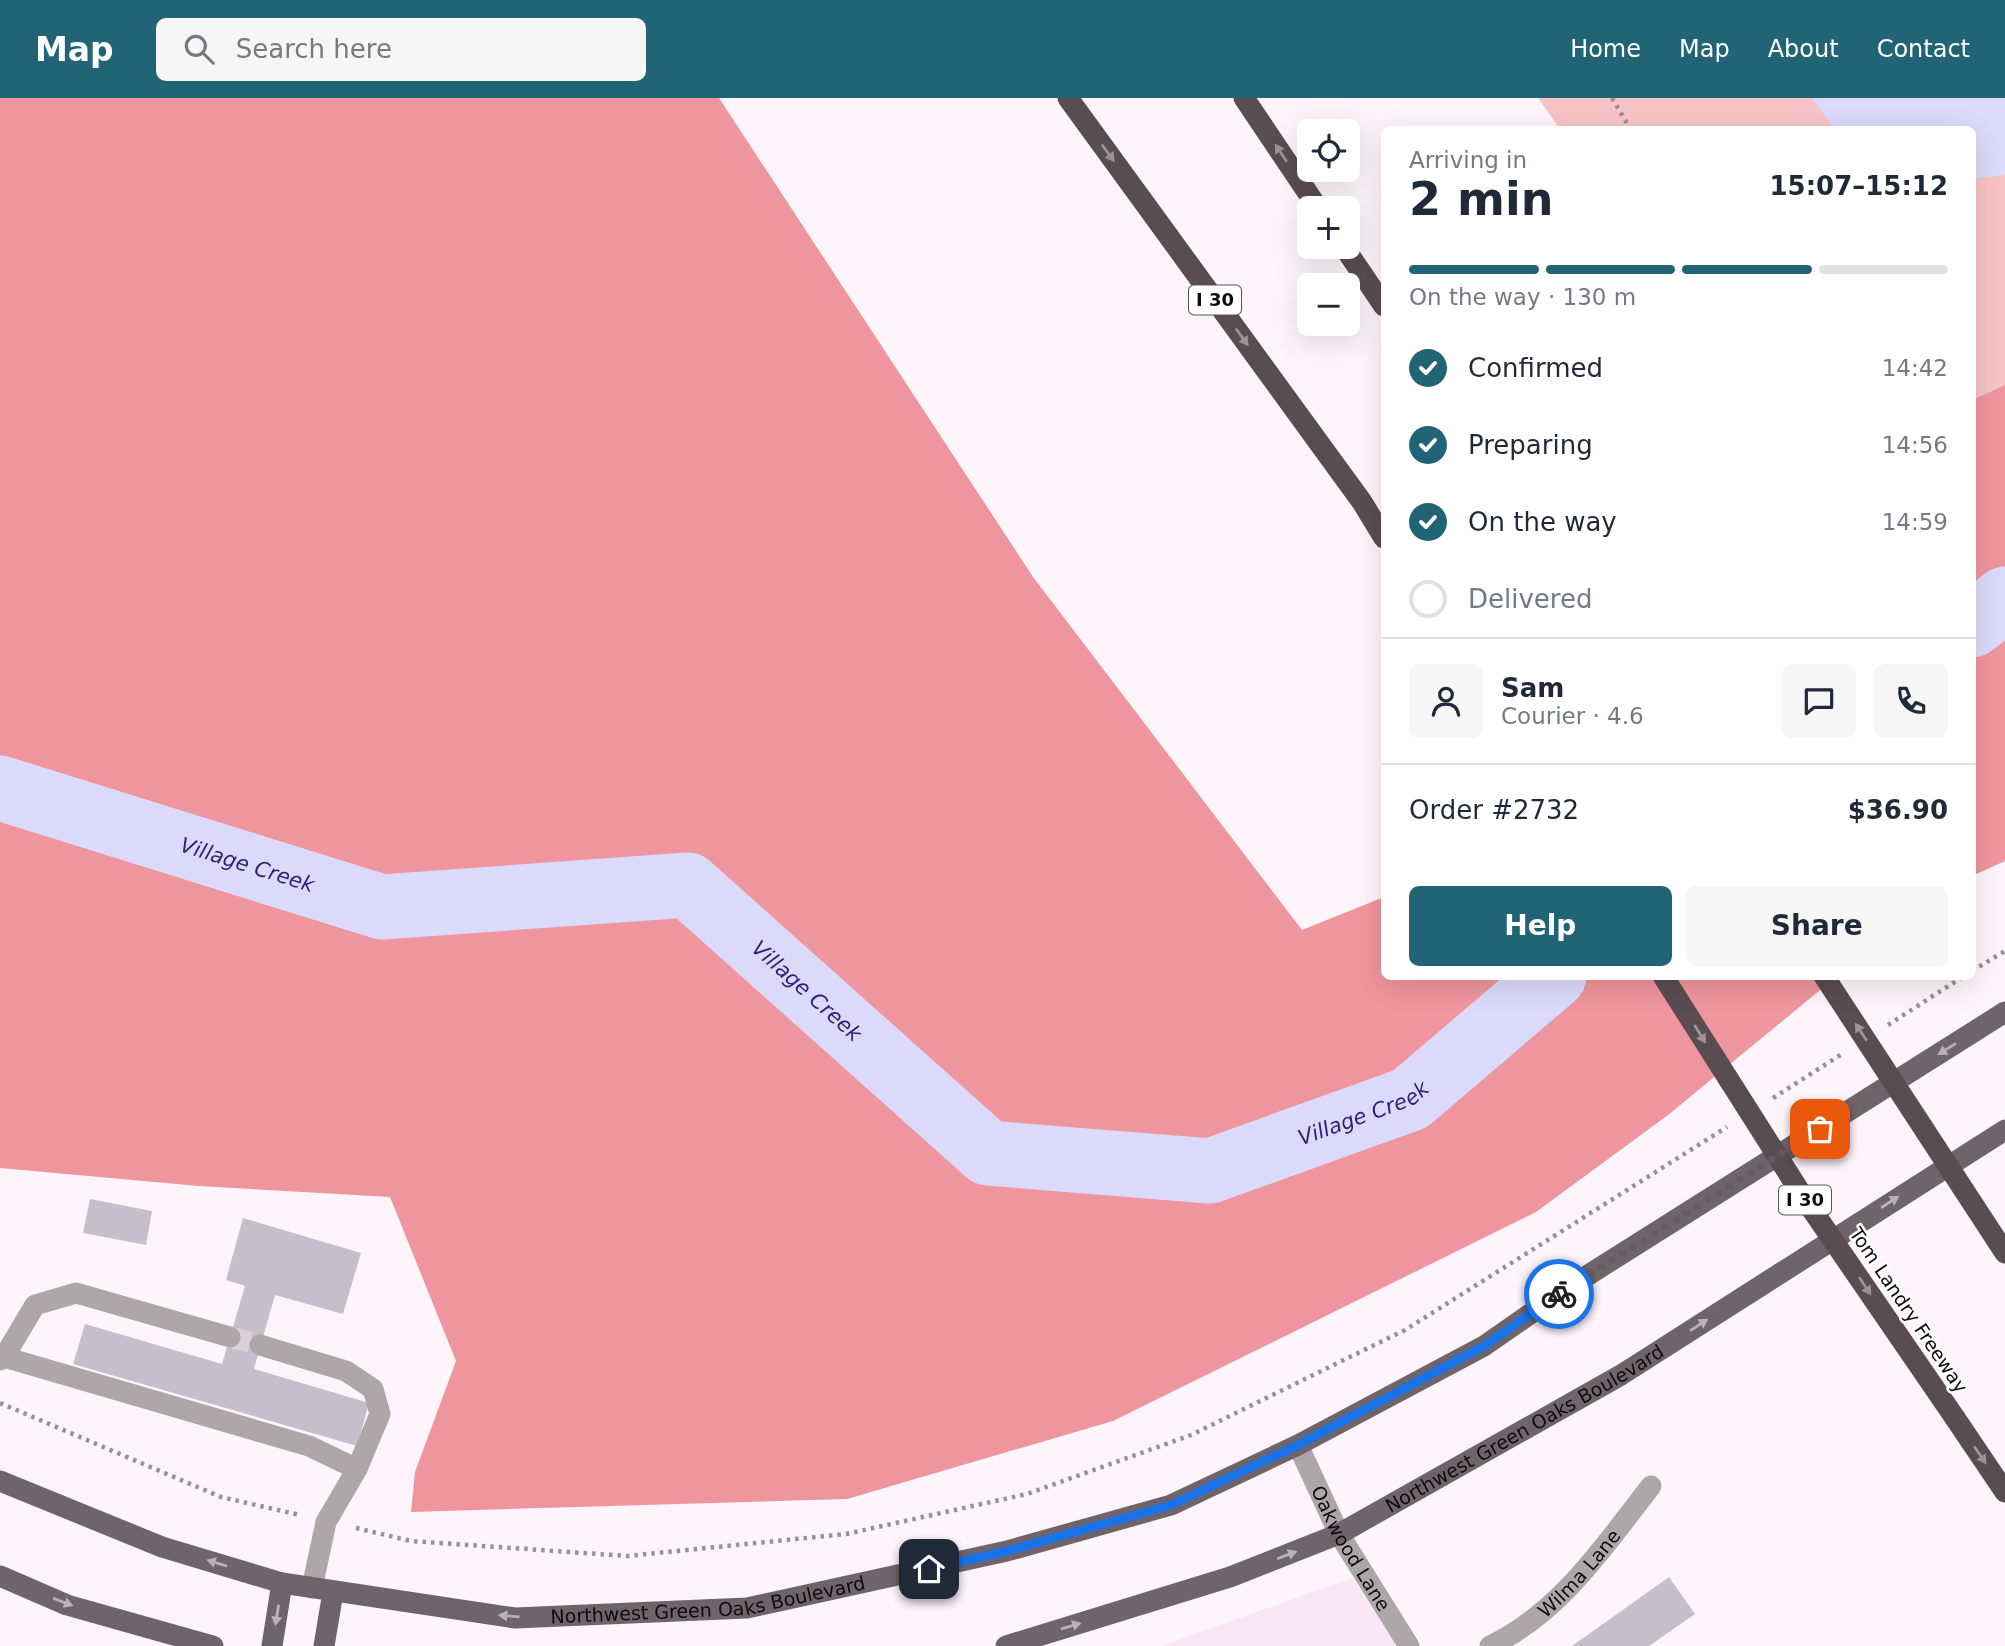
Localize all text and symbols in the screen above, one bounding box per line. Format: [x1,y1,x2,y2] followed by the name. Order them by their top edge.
[156,18,646,81] search box
[35,30,114,69] text: Map
[180,30,218,68] icon: search
[236,34,392,64] text: Search here
[1570,35,1641,63] text: Home
[1679,35,1730,63] text: Map
[1768,35,1839,63] text: About
[1877,35,1970,63] text: Contact
[1297,119,1360,336] map controls
[1297,119,1360,182] button: locate
[1101,144,1115,162] one-way arrow
[1274,144,1288,162] one-way arrow
[1409,147,1527,173] text: Arriving in
[1769,171,1948,201] text: 15:07–15:12
[1409,172,1553,226] text: 2 min
[1297,196,1360,259] button: +
[1297,273,1360,336] button: −
[1409,284,1636,310] text: On the way · 130 m
[1189,286,1241,314] road number: I 30
[1235,328,1249,346] one-way arrow
[1409,349,1447,387] icon: check
[1468,353,1603,383] text: Confirmed
[1882,355,1948,381] text: 14:42
[1409,426,1447,464] icon: check
[1468,430,1593,460] text: Preparing
[1882,432,1948,458] text: 14:56
[1409,503,1447,541] icon: check
[1468,507,1617,537] text: On the way
[1882,509,1948,535] text: 14:59
[1468,584,1592,614] text: Delivered
[1409,664,1483,738] button: person
[1782,664,1856,738] button: chat
[1874,664,1948,738] button: phone
[1501,673,1564,703] text: Sam
[1501,703,1644,729] text: Courier · 4.6
[1409,795,1579,825] text: Order #2732
[1848,795,1948,825] text: $36.90
[177,833,318,897] water label: Village Creek
[1409,886,1672,966] button: Help
[1686,886,1948,966] button: Share
[747,936,867,1047] water label: Village Creek
[1854,1022,1867,1042] one-way arrow
[1693,1025,1707,1043] one-way arrow
[1938,1042,1957,1055] one-way arrow
[1295,1076,1434,1150] water label: Village Creek
[1790,1099,1850,1159] pin
[1801,1110,1839,1148] icon: bag
[1779,1185,1831,1214] road number: I 30
[1881,1195,1899,1209] one-way arrow
[1845,1222,1973,1397] street label: Tom Landry Freeway
[1524,1259,1594,1329] courier
[1540,1275,1578,1313] icon: bike
[1858,1276,1871,1296] one-way arrow
[1689,1319,1708,1332] one-way arrow
[1381,1340,1668,1517] street label: Northwest Green Oaks Boulevard
[1973,1446,1987,1464] one-way arrow
[1307,1482,1395,1615] street label: Oakwood Lane
[1534,1525,1625,1622] street label: Wilma Lane
[899,1539,959,1599] pin
[910,1550,948,1588] icon: home
[1276,1550,1297,1561] one-way arrow
[206,1558,227,1568] one-way arrow
[550,1571,867,1627] street label: Northwest Green Oaks Boulevard
[52,1597,73,1608] one-way arrow
[271,1604,282,1626] one-way arrow
[498,1610,520,1621] one-way arrow
[1060,1620,1081,1631] one-way arrow

